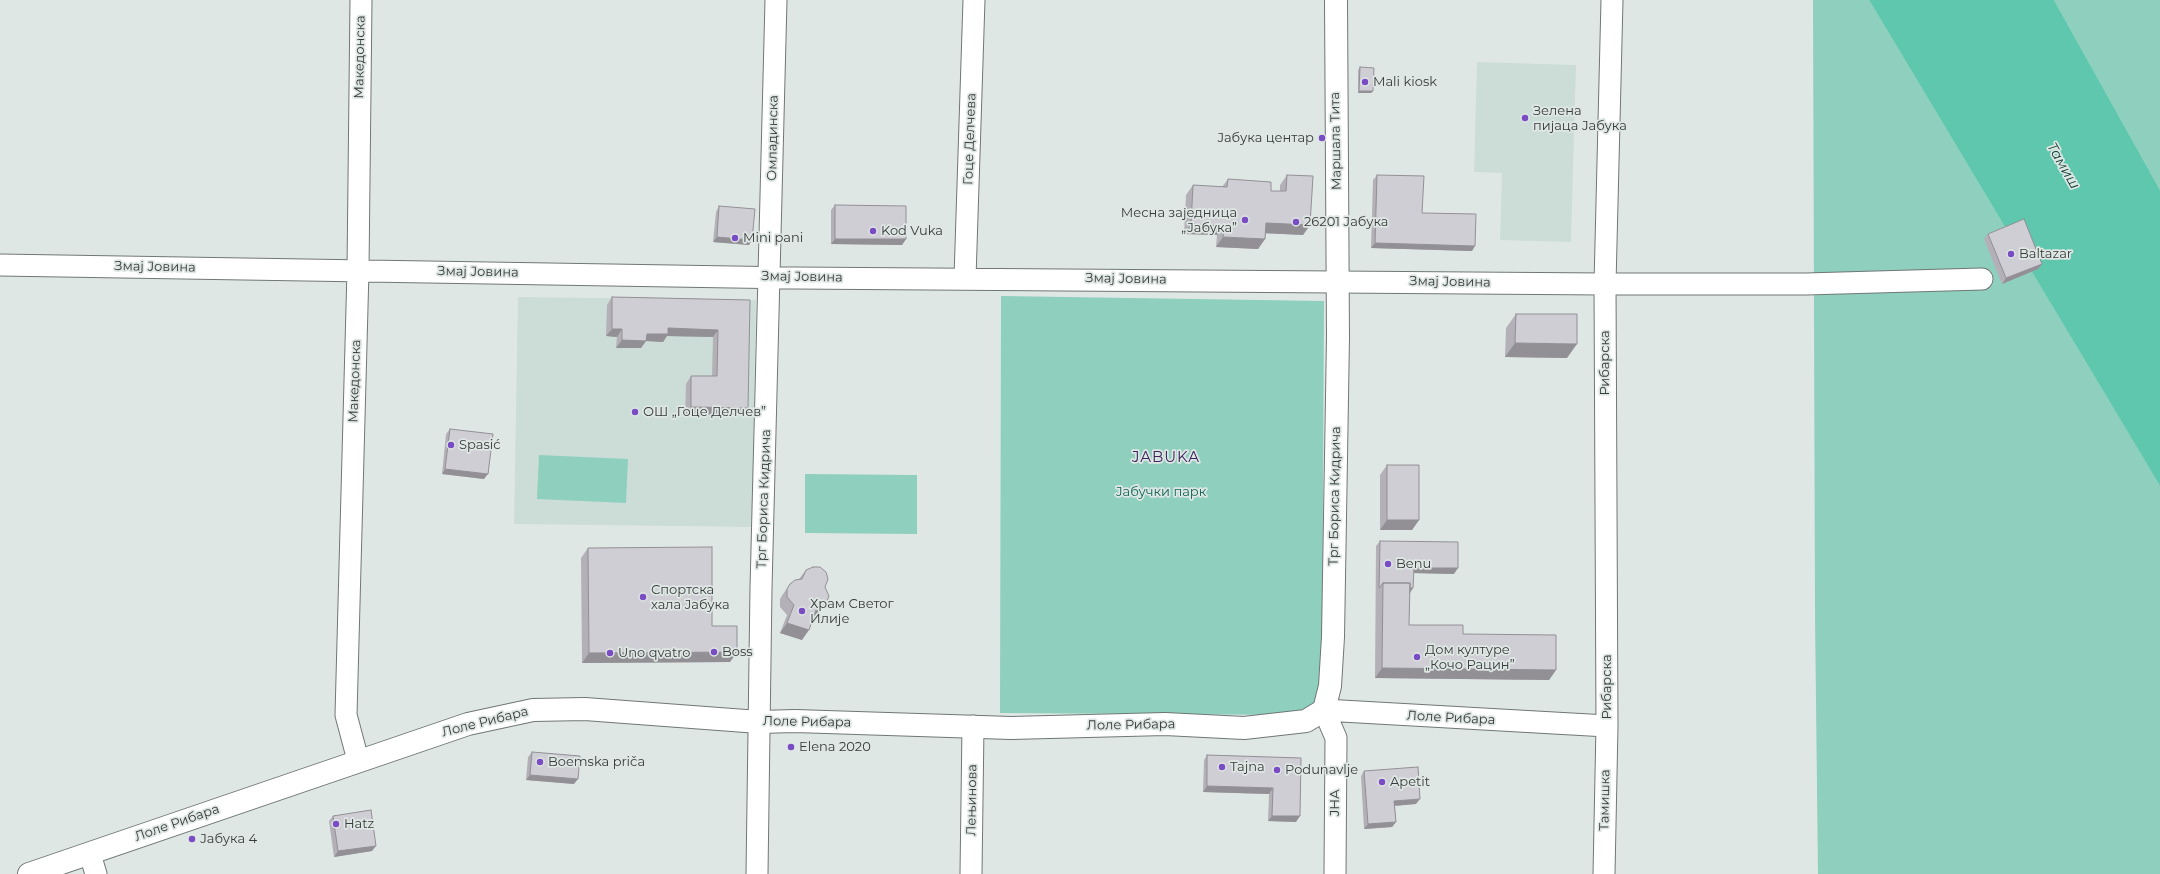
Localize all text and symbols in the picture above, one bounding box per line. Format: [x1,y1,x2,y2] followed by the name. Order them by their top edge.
[351,15,369,99] street label: Македонска
[1373,74,1437,90] place label: Mali kiosk
[1360,77,1370,87] marker: Mali kiosk
[1327,92,1345,190] street label: Маршала Тита
[961,93,979,185] street label: Гоце Делчева
[764,95,782,181] street label: Омладинска
[1533,103,1627,134] place label: Зелена пијаца Јабука
[1520,113,1530,123] marker: Зелена пијаца Јабука
[1217,130,1314,146] place label: Јабука центар
[1317,133,1327,143] marker: Јабука центар
[2043,140,2083,192] water label: Тамиш
[1121,205,1237,236] place label: Месна заједница „Јабука”
[1304,214,1388,230] place label: 26201 Јабука
[1240,215,1250,225] marker: Месна заједница „Јабука”
[1291,217,1301,227] marker: 26201 Јабука
[881,223,943,239] place label: Kod Vuka
[868,226,878,236] marker: Kod Vuka
[743,230,803,246] place label: Mini pani
[730,233,740,243] marker: Mini pani
[2019,246,2072,262] place label: Baltazar
[2006,249,2016,259] marker: Baltazar
[114,258,196,276] street label: Змај Јовина
[437,263,519,281] street label: Змај Јовина
[761,268,843,286] street label: Змај Јовина
[1085,270,1167,288] street label: Змај Јовина
[1409,273,1491,291] street label: Змај Јовина
[1597,330,1613,396] street label: Рибарска
[346,339,364,423] street label: Македонска
[643,404,766,420] place label: ОШ „Гоце Делчев”
[630,407,640,417] marker: ОШ „Гоце Делчев”
[1326,426,1344,566] street label: Трг Бориса Кидрича
[754,429,774,569] street label: Трг Бориса Кидрича
[459,437,501,453] place label: Spasić
[446,440,456,450] marker: Spasić
[1132,449,1200,467] district label: JABUKA
[1116,484,1206,500] park label: Јабучки парк
[1396,556,1431,572] place label: Benu
[1383,559,1393,569] marker: Benu
[651,582,730,613] place label: Спортска хала Јабука
[638,592,648,602] marker: Спортска хала Јабука
[810,596,894,627] place label: Храм Светог Илије
[797,606,807,616] marker: Храм Светог Илије
[1425,642,1515,673] place label: Дом културе „Кочо Рацин”
[722,644,753,660] place label: Boss
[618,645,690,661] place label: Uno qvatro
[709,647,719,657] marker: Boss
[605,648,615,658] marker: Uno qvatro
[1412,652,1422,662] marker: Дом културе „Кочо Рацин”
[1599,654,1615,720] street label: Рибарска
[440,704,530,740] street label: Лоле Рибара
[1406,708,1496,728] street label: Лоле Рибара
[763,713,851,731] street label: Лоле Рибара
[1087,716,1175,734] street label: Лоле Рибара
[799,739,871,755] place label: Elena 2020
[786,742,796,752] marker: Elena 2020
[548,754,645,770] place label: Boemska priča
[535,757,545,767] marker: Boemska priča
[1230,759,1265,775] place label: Tajna
[1217,762,1227,772] marker: Tajna
[1285,762,1358,778] place label: Podunavlje
[964,764,980,836] street label: Лењинова
[1272,765,1282,775] marker: Podunavlje
[1597,769,1613,831] street label: Тамишка
[1390,774,1430,790] place label: Apetit
[1377,777,1387,787] marker: Apetit
[1327,789,1343,817] street label: ЈНА
[133,801,221,845] street label: Лоле Рибара
[344,816,374,832] place label: Hatz
[331,819,341,829] marker: Hatz
[200,831,257,847] place label: Јабука 4
[187,834,197,844] marker: Јабука 4

